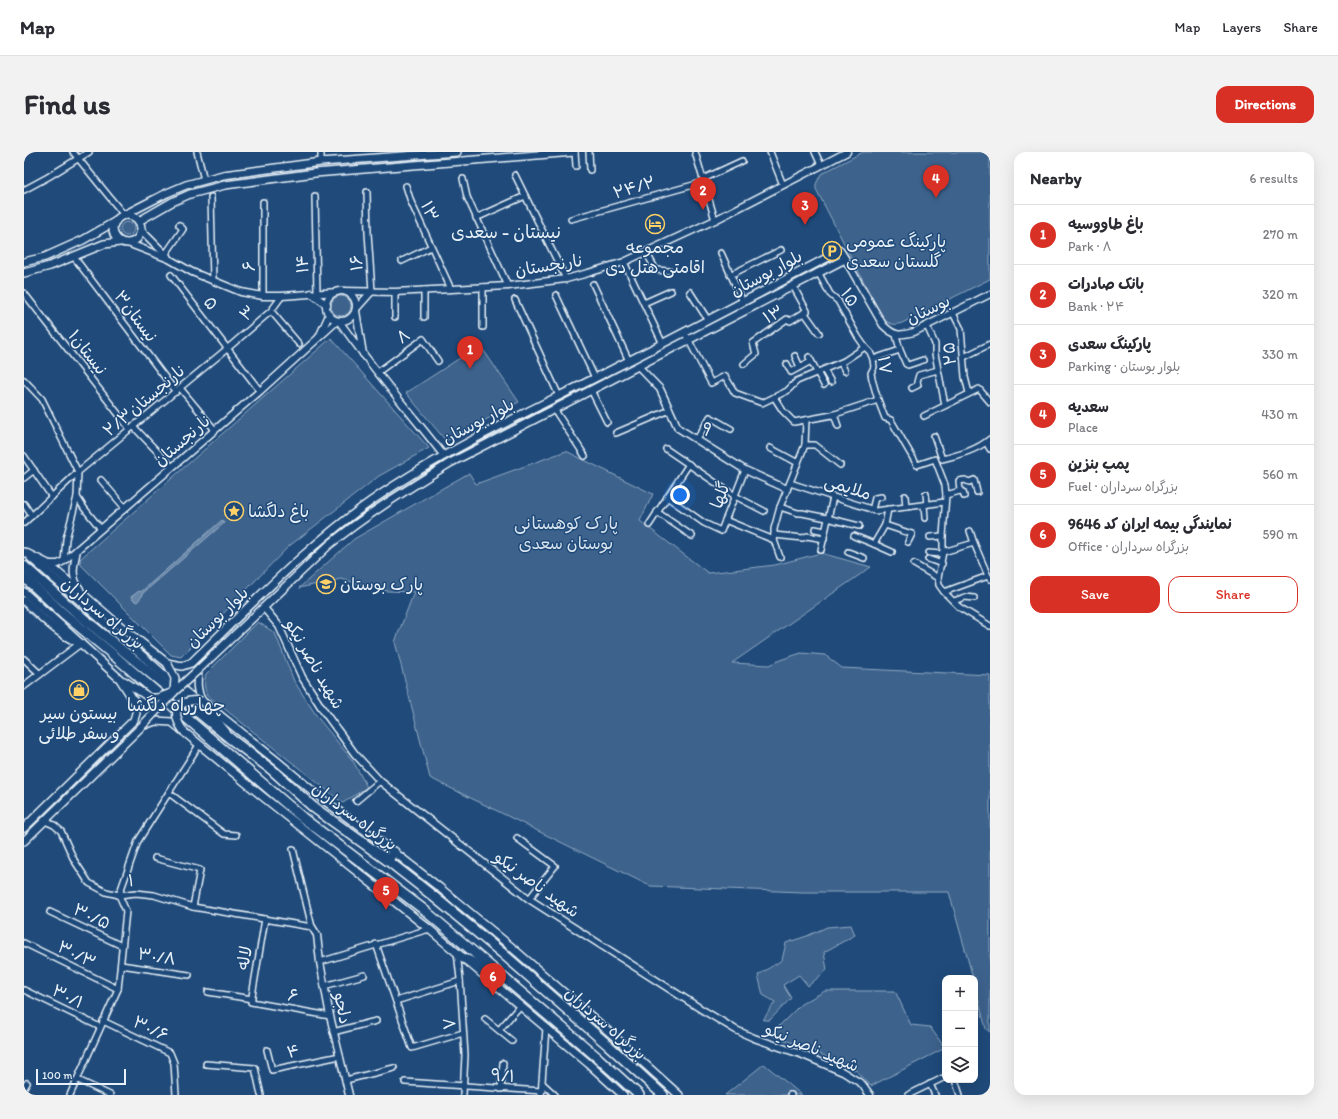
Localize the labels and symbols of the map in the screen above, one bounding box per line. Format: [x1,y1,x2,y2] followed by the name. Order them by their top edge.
[923,165,949,198] pin: 4
[611,171,657,203] street label: ۲۴/۲
[690,177,716,210] pin: 2
[792,192,818,225] pin: 3
[417,198,443,224] street label: ۱۳
[644,213,666,235] hotel icon: مجموعه اقامتی هتل دی
[451,221,561,243] district label: نیستان - سعدی
[846,231,946,271] place label: پارکینگ عمومی گلستان سعدی
[605,237,705,278] place label: مجموعه اقامتی هتل دی
[821,240,843,262] parking icon: پارکینگ عمومی گلستان سعدی
[726,246,806,301] street label: بلوار بوستان
[514,250,584,280] street label: نارنجستان
[292,254,312,274] street label: ۱۴
[345,254,367,272] street label: ۱۶
[239,261,259,271] street label: ۶
[837,284,863,310] street label: ۱۵
[110,286,162,346] street label: ۳نیستان
[903,290,954,329] street label: بوستان
[199,292,223,314] street label: ۵
[759,300,787,328] street label: ۱۳
[235,301,259,325] street label: ۳
[392,324,414,348] street label: ۸
[64,326,112,378] street label: ۱نیستان
[457,336,483,369] pin: 1
[938,342,960,366] street label: ۲۵
[874,355,896,375] street label: ۱۷
[99,360,189,440] street label: ۲/۳نارنجستان
[438,394,518,449] street label: بلوار بوستان
[149,410,215,470] street label: نارنجستان
[697,418,717,440] street label: ۹
[822,470,874,505] street label: ملایمی
[706,479,734,511] street label: گلها
[670,485,690,505] your location
[223,500,245,522] place icon: باغ دلگشا
[248,501,309,523] place label: باغ دلگشا
[514,513,618,554] park label: پارک کوهستانی بوستان سعدی
[58,573,148,653] street label: بزرگراه سرداران
[315,573,337,595] school or university icon: پارک بوستان
[340,574,423,596] place label: پارک بوستان
[182,582,253,652] street label: بلوار بوستان
[279,614,349,713] street label: شهید ناصر نیکو
[68,679,90,701] shop icon: بیستون سیر و سفر طلائی
[127,694,225,717] district label: چهارراه دلگشا
[38,703,120,744] place label: بیستون سیر و سفر طلائی
[309,778,401,854] street label: بزرگراه سرداران
[488,845,583,922] street label: شهید ناصر نیکو
[127,870,135,890] street label: ۱
[373,877,399,910] pin: 5
[70,899,114,933] street label: ۳۰/۵
[54,936,100,972] street label: ۳۰/۳
[136,943,178,969] street label: ۳۰/۸
[232,945,256,971] street label: لاله
[480,963,506,996] pin: 6
[49,980,87,1012] street label: ۳۰/۱
[561,982,651,1064] street label: بزرگراه سرداران
[286,984,300,1006] street label: ۶
[329,989,356,1026] street label: دلجو
[130,1011,172,1045] street label: ۳۰/۶
[439,1017,459,1031] street label: ۷
[760,1017,862,1077] street label: شهید ناصر نیکو
[285,1040,301,1062] street label: ۴
[490,1064,516,1086] street label: ۹/۱
[36,1067,126,1086] scale bar

